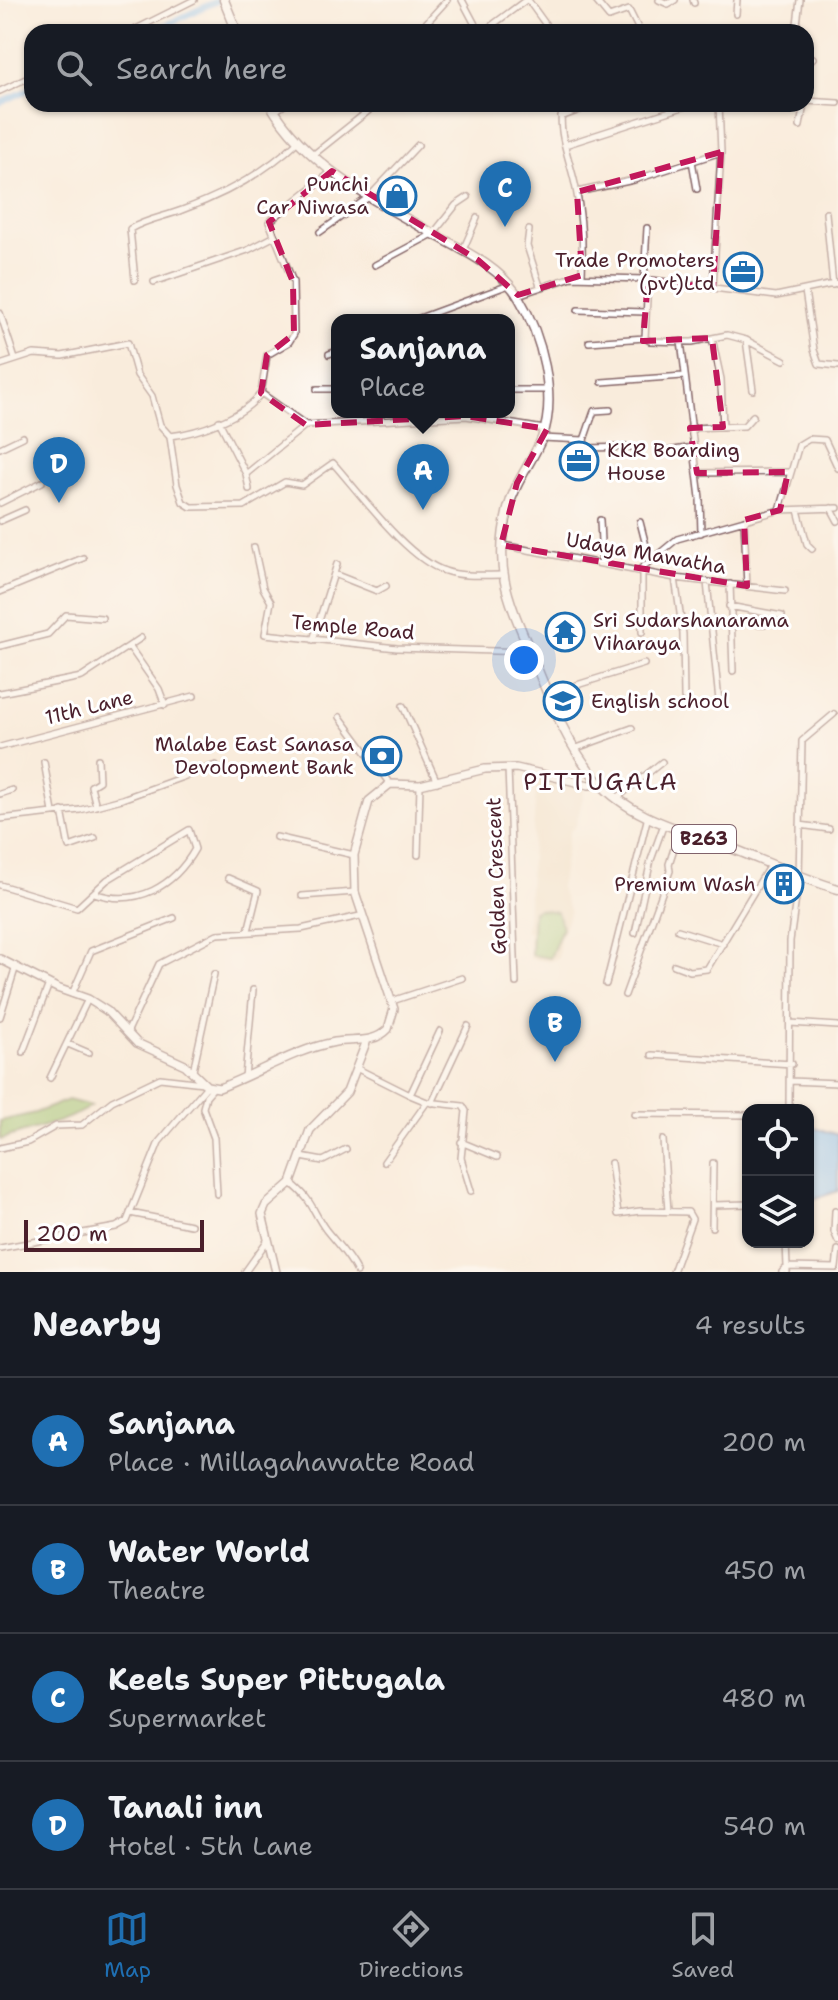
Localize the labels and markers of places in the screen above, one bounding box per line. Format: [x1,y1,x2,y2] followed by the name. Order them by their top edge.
[479,161,531,227] pin: C
[256,171,370,220] place label: Punchi Car Niwasa
[376,175,418,217] shop icon: Punchi Car Niwasa
[555,247,715,296] place label: Trade Promoters (pvt)Ltd
[722,251,764,293] office icon: Trade Promoters (pvt)Ltd
[33,437,85,503] pin: D
[607,437,740,486] place label: KKR Boarding House
[558,440,600,482] office icon: KKR Boarding House
[397,444,449,510] pin: A
[593,607,790,656] place label: Sri Sudarshanarama Viharaya
[544,611,586,653] temple icon: Sri Sudarshanarama Viharaya
[542,680,584,722] school or university icon: English school
[591,688,729,714] place label: English school
[155,731,355,780] place label: Malabe East Sanasa Devolopment Bank
[361,735,403,777] bank icon: Malabe East Sanasa Devolopment Bank
[763,863,805,905] building icon: Premium Wash
[614,871,756,897] place label: Premium Wash
[529,996,581,1062] pin: B

